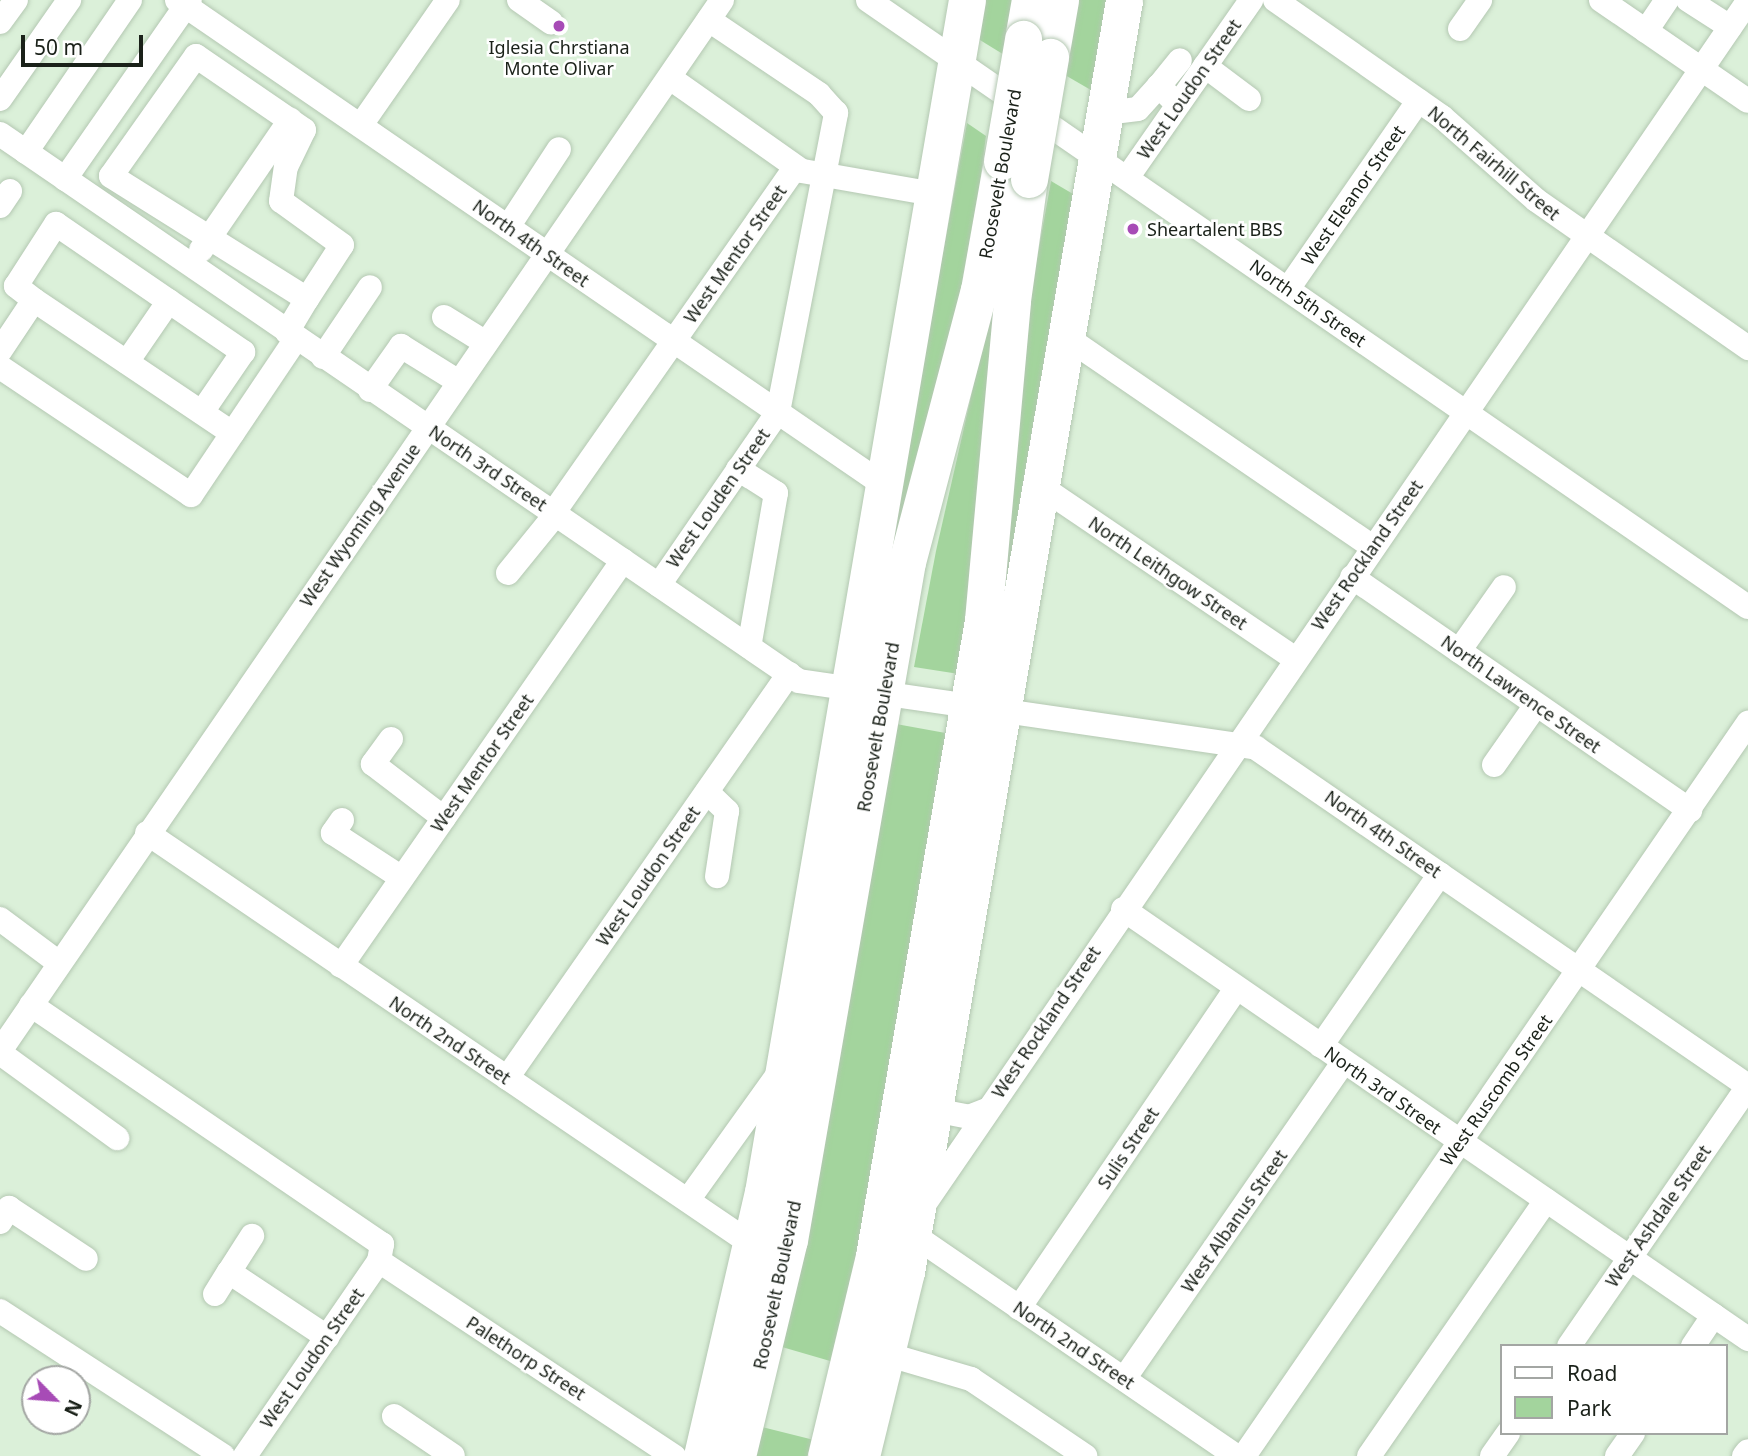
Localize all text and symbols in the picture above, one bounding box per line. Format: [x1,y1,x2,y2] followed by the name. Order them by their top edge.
[1133,15,1245,163] street label: West Loudon Street
[551,18,567,34] marker: Iglesia Chrstiana Monte Olivar
[24,21,147,65] scale bar
[34,33,83,61] text: 50 m
[488,37,630,80] place label: Iglesia Chrstiana Monte Olivar
[974,87,1026,261] street label: Roosevelt Boulevard
[1424,101,1564,225] street label: North Fairhill Street
[1297,121,1409,269] street label: West Eleanor Street
[679,181,791,327] street label: West Mentor Street
[469,195,593,291] street label: North 4th Street
[1147,218,1283,240] place label: Sheartalent BBS
[1125,221,1141,237] marker: Sheartalent BBS
[1246,255,1370,351] street label: North 5th Street
[425,421,551,515] street label: North 3rd Street
[662,424,774,572] street label: West Louden Street
[295,439,425,611] street label: West Wyoming Avenue
[1307,476,1427,634] street label: West Rockland Street
[1085,512,1251,634] street label: North Leithgow Street
[1437,631,1605,757] street label: North Lawrence Street
[852,640,904,814] street label: Roosevelt Boulevard
[426,690,538,836] street label: West Mentor Street
[1321,786,1445,882] street label: North 4th Street
[592,802,704,950] street label: West Loudon Street
[987,942,1105,1102] street label: West Rockland Street
[385,991,515,1089] street label: North 2nd Street
[1436,1010,1556,1170] street label: West Ruscomb Street
[1320,1042,1446,1138] street label: North 3rd Street
[1093,1103,1163,1193] street label: Sulis Street
[1601,1141,1715,1291] street label: West Ashdale Street
[1177,1145,1291,1297] street label: West Albanus Street
[749,1199,805,1371] street label: Roosevelt Boulevard
[256,1284,368,1432] street label: West Loudon Street
[1009,1296,1139,1394] street label: North 2nd Street
[462,1311,590,1405] street label: Palethorp Street
[1500,1344,1727,1435] legend
[1567,1359,1617,1387] text: Road
[21,1365,91,1435] north arrow
[1567,1394,1611,1422] text: Park
[58,1396,88,1421] text: N

